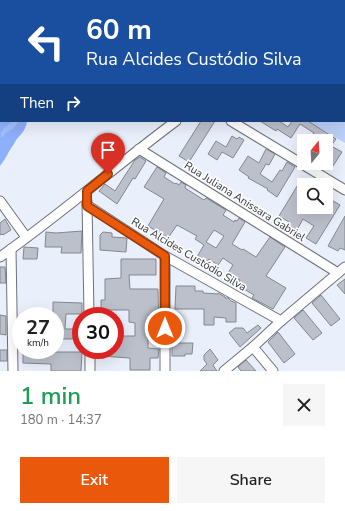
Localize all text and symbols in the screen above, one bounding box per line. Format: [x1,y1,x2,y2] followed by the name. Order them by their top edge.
[86,11,152,49] text: 60 m
[20,16,72,68] icon: left
[86,47,302,71] text: Rua Alcides Custódio Silva
[62,92,84,114] icon: right
[20,93,54,113] text: Then
[91,133,125,174] pin
[297,134,333,170] north arrow
[297,134,333,214] map controls
[97,139,119,161] icon: arrive
[181,158,309,245] street label: Rua Juliana Anissara Gabriel
[297,178,333,214] button: search
[128,214,249,295] street label: Rua Alcides Custódio Silva
[72,307,124,359] speed limit sign: 30
[144,307,186,349] position arrow
[26,314,50,341] text: 27
[27,336,49,350] text: km/h
[20,380,81,412] text: 1 min
[283,384,325,426] button: close
[20,411,102,429] text: 180 m · 14:37
[20,457,169,503] button: Exit
[177,457,325,503] button: Share

